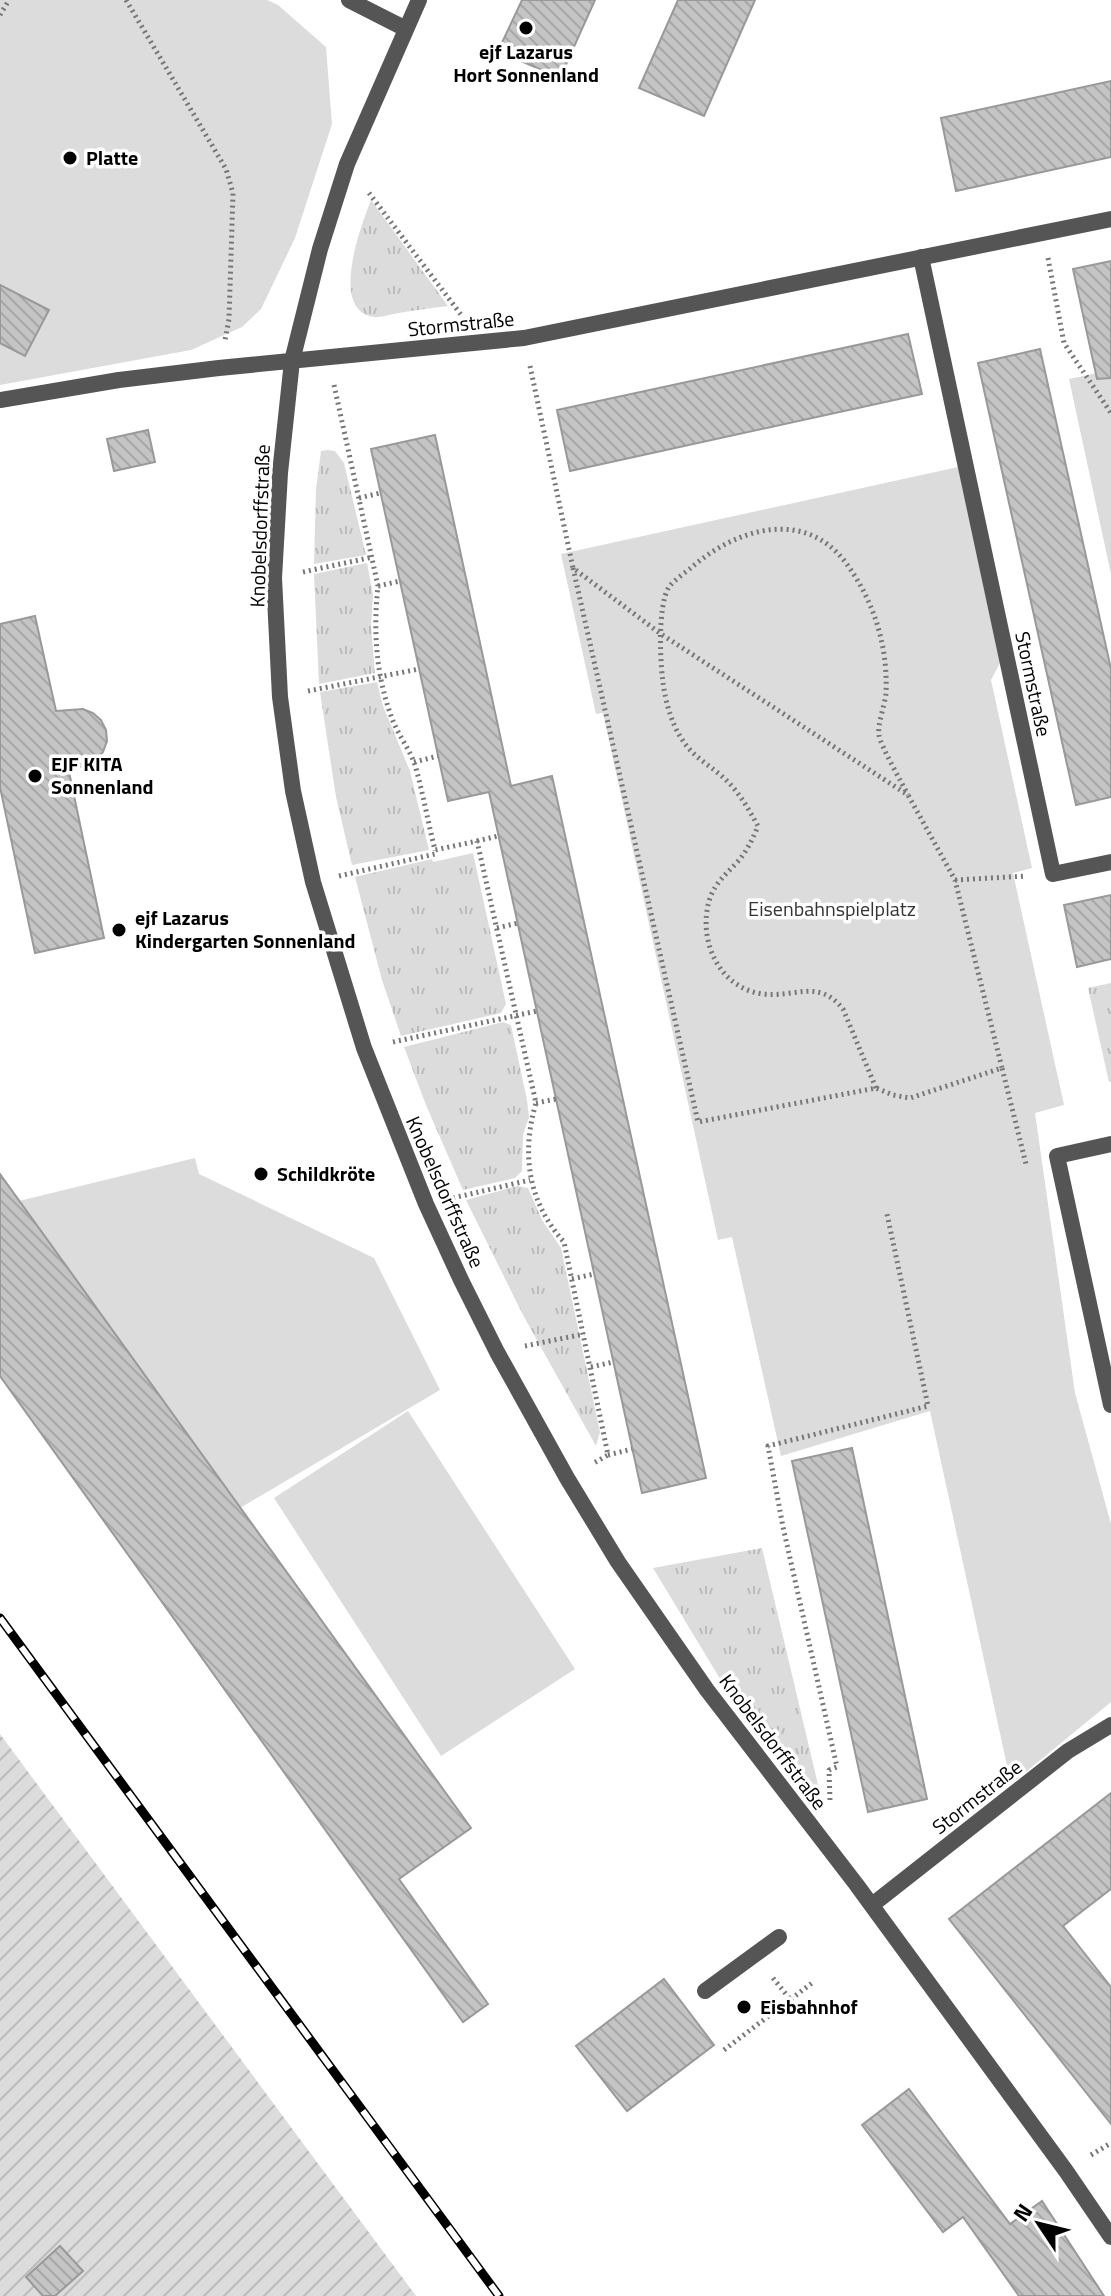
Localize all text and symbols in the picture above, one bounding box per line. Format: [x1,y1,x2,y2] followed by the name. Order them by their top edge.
[517,19,535,37] marker: ejf Lazarus Hort Sonnenland
[453,36,599,90] place label: ejf Lazarus Hort Sonnenland
[86,142,138,173] place label: Platte
[61,149,79,167] marker: Platte
[406,303,516,344] street label: Stormstraße
[241,444,278,608] street label: Knobelsdorffstraße
[1007,628,1060,739] street label: Stormstraße
[51,748,154,802] place label: EJF KITA Sonnenland
[26,767,44,785] marker: EJF KITA Sonnenland
[748,893,916,924] park label: Eisenbahnspielplatz
[135,902,356,956] place label: ejf Lazarus Kindergarten Sonnenland
[110,921,128,939] marker: ejf Lazarus Kindergarten Sonnenland
[398,1111,493,1273] street label: Knobelsdorffstraße
[277,1158,375,1189] place label: Schildkröte
[252,1165,270,1183] marker: Schildkröte
[712,1667,835,1816] street label: Knobelsdorffstraße
[925,1752,1028,1842] street label: Stormstraße
[760,1991,858,2022] place label: Eisbahnhof
[735,1998,753,2016] marker: Eisbahnhof
[999,2184,1079,2264] north arrow
[1004,2197,1041,2229] text: N

